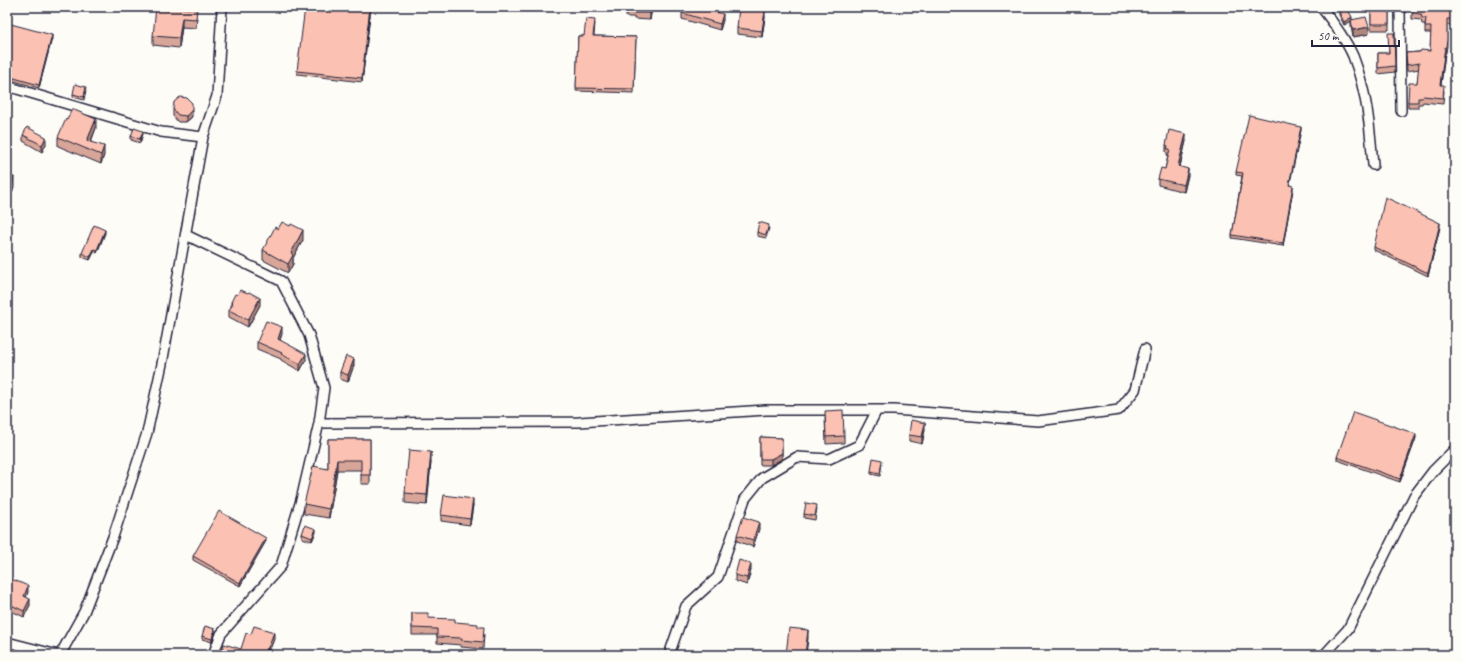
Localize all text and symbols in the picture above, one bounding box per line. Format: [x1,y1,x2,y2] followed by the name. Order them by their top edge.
[1312,22,1399,48] scale bar
[1318,28,1340,44] text: 50 m

